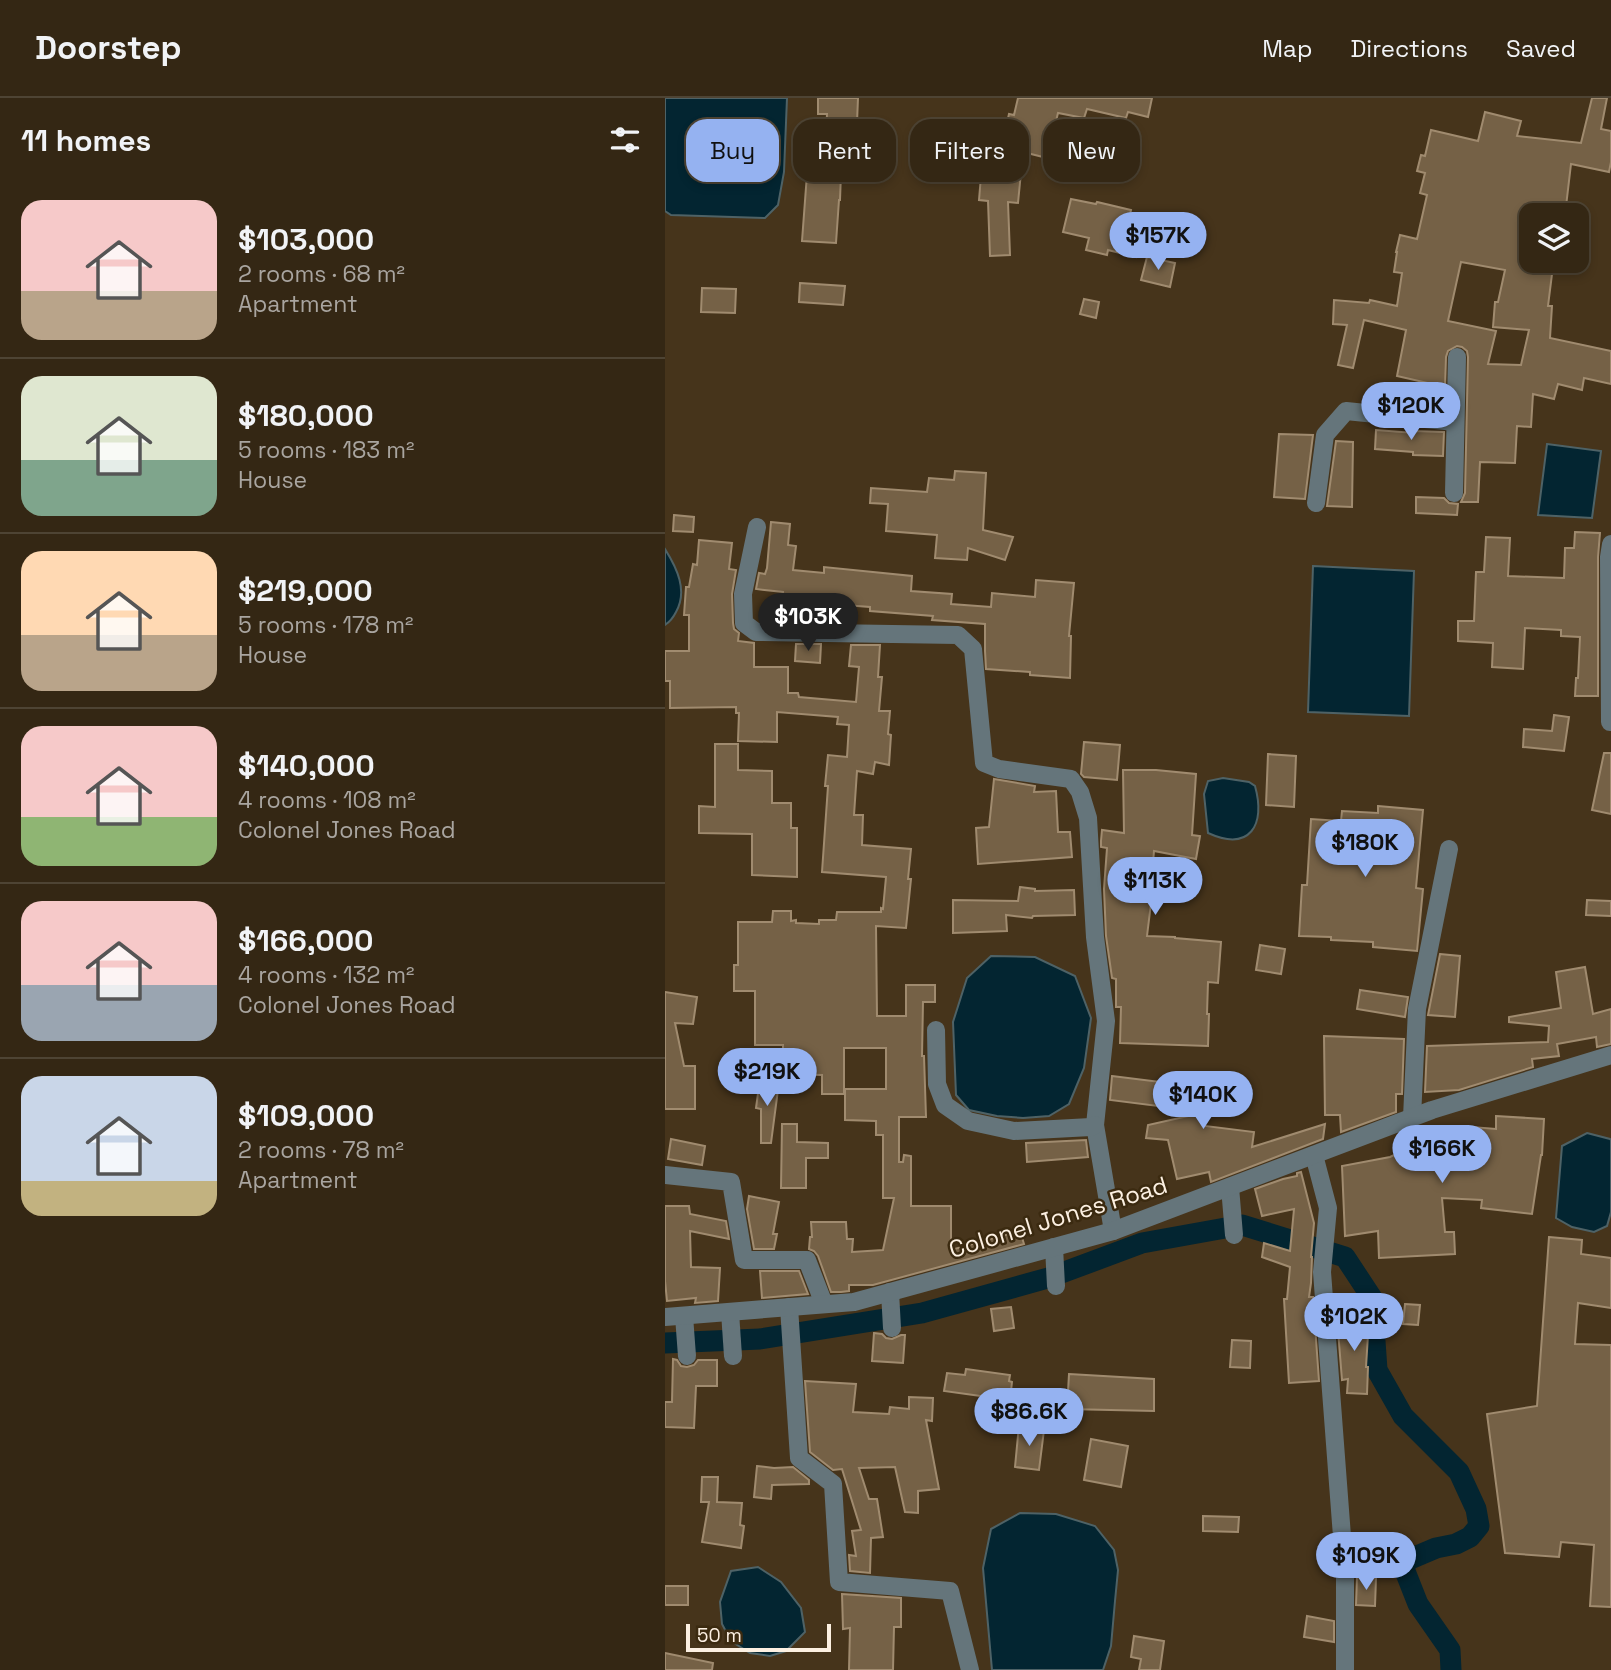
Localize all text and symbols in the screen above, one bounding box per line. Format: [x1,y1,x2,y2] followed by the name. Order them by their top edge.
[35,27,182,69] text: Doorstep
[1262,33,1312,64] text: Map
[1350,33,1468,64] text: Directions
[1506,33,1576,64] text: Saved
[686,119,779,182] chip: Buy
[793,119,896,182] chip: Rent
[910,119,1029,182] chip: Filters
[1043,119,1140,182] chip: New
[21,121,151,160] text: 11 homes
[606,121,644,159] icon: filters
[1519,203,1589,273] map controls
[1519,203,1589,273] button: layers
[1109,212,1207,272] pin: $157K
[238,220,374,259] text: $103,000
[1126,220,1191,250] text: $157K
[77,228,161,312] icon: home
[238,259,405,289] text: 2 rooms · 68 m²
[238,289,358,319] text: Apartment
[1362,382,1460,442] pin: $120K
[1377,390,1445,420] text: $120K
[238,396,374,435] text: $180,000
[77,404,161,488] icon: home
[238,435,414,465] text: 5 rooms · 183 m²
[238,465,307,495] text: House
[238,571,373,610] text: $219,000
[77,579,161,663] icon: home
[759,594,857,653] pin: $103K
[774,601,842,631] text: $103K
[238,610,413,640] text: 5 rooms · 178 m²
[238,640,307,670] text: House
[238,746,375,785] text: $140,000
[77,754,161,838] icon: home
[238,785,416,815] text: 4 rooms · 108 m²
[238,815,456,845] text: Colonel Jones Road
[1316,820,1414,879] pin: $180K
[1331,827,1399,857] text: $180K
[1106,858,1204,917] pin: $113K
[1123,865,1187,895] text: $113K
[238,921,374,960] text: $166,000
[77,929,161,1013] icon: home
[238,960,414,990] text: 4 rooms · 132 m²
[238,990,456,1020] text: Colonel Jones Road
[718,1048,816,1108] pin: $219K
[734,1056,800,1086] text: $219K
[1154,1072,1252,1131] pin: $140K
[1169,1079,1237,1109] text: $140K
[238,1096,374,1135] text: $109,000
[77,1104,161,1188] icon: home
[1393,1126,1491,1185] pin: $166K
[1408,1133,1476,1163] text: $166K
[238,1135,404,1165] text: 2 rooms · 78 m²
[238,1165,358,1195] text: Apartment
[945,1169,1171,1265] street label: Colonel Jones Road
[1305,1294,1403,1353] pin: $102K
[1320,1301,1388,1331] text: $102K
[972,1388,1086,1448] pin: $86.6K
[990,1396,1068,1426] text: $86.6K
[1317,1532,1415,1592] pin: $109K
[1332,1540,1400,1570] text: $109K
[686,1621,831,1653] scale bar
[697,1623,742,1648] text: 50 m

